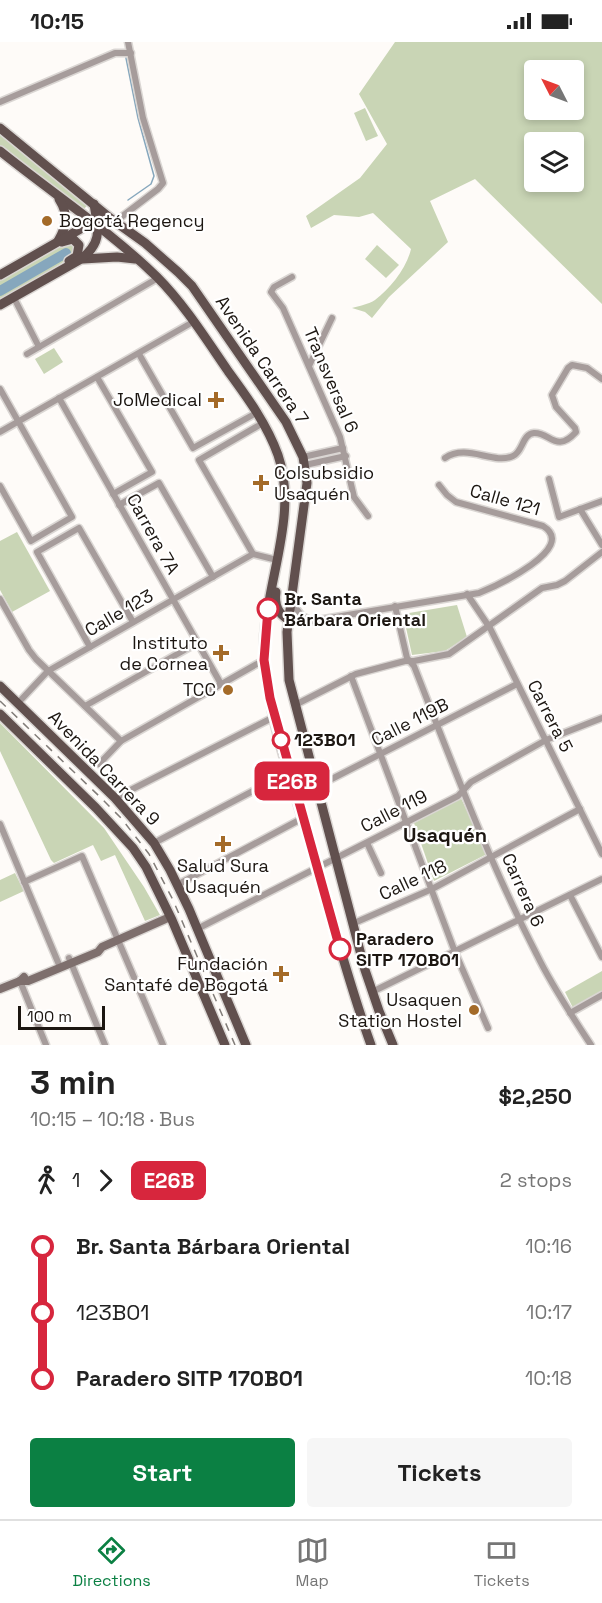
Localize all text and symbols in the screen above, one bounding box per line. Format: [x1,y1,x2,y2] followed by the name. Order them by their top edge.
[30,7,84,35] text: 10:15
[524,60,584,120] north arrow
[524,60,584,192] map controls
[524,132,584,192] button: layers
[59,209,205,232] place label: Bogotá Regency
[40,214,54,228] marker: Bogotá Regency
[211,291,314,429] street label: Avenida Carrera 7
[299,323,364,436] street label: Transversal 6
[113,388,202,411] place label: JoMedical
[207,391,225,409] marker: JoMedical
[274,461,374,505] place label: Colsubsidio Usaquén
[252,474,270,492] marker: Colsubsidio Usaquén
[467,479,543,520] street label: Calle 121
[122,489,185,578] street label: Carrera 7A
[80,584,157,641] street label: Calle 123
[284,587,426,631] place label: Br. Santa Bárbara Oriental
[257,598,279,620] marker: Br. Santa Bárbara Oriental
[120,631,208,675] place label: Instituto de Cornea
[212,644,230,662] marker: Instituto de Cornea
[522,676,578,756] street label: Carrera 5
[183,678,216,701] place label: TCC
[221,683,235,697] marker: TCC
[367,692,452,751] street label: Calle 119B
[44,705,165,830] street label: Avenida Carrera 9
[294,728,356,751] place label: 123B01
[272,731,290,749] marker: 123B01
[250,762,334,800] line badge: E26B
[266,768,318,795] text: E26B
[356,784,431,837] street label: Calle 119
[403,822,487,848] district label: Usaquén
[214,835,232,853] marker: Salud Sura Usaquén
[497,849,550,930] street label: Carrera 6
[177,854,269,898] place label: Salud Sura Usaquén
[375,854,450,905] street label: Calle 118
[356,927,459,971] place label: Paradero SITP 170B01
[329,938,351,960] marker: Paradero SITP 170B01
[104,952,268,996] place label: Fundación Santafé de Bogotá
[272,965,290,983] marker: Fundación Santafé de Bogotá
[338,988,462,1032] place label: Usaquen Station Hostel
[18,1003,105,1031] scale bar
[467,1003,481,1017] marker: Usaquen Station Hostel
[27,1006,72,1027] text: 100 m
[30,1062,116,1104] text: 3 min
[499,1082,572,1110] text: $2,250
[30,1106,195,1132] text: 10:15 – 10:18 · Bus
[30,1164,63,1197] icon: walk
[89,1164,122,1197] icon: forward
[72,1167,80,1193] text: 1
[143,1167,194,1194] text: E26B
[500,1167,572,1193] text: 2 stops
[76,1232,350,1260] text: Br. Santa Bárbara Oriental
[525,1233,572,1259] text: 10:16
[76,1298,150,1326] text: 123B01
[526,1299,572,1325] text: 10:17
[76,1364,303,1392] text: Paradero SITP 170B01
[525,1365,572,1391] text: 10:18
[30,1438,295,1507] button: Start
[307,1438,572,1507] button: Tickets
[72,1534,151,1591] tab: Directions
[296,1534,329,1591] tab: Map
[474,1534,530,1591] tab: Tickets

